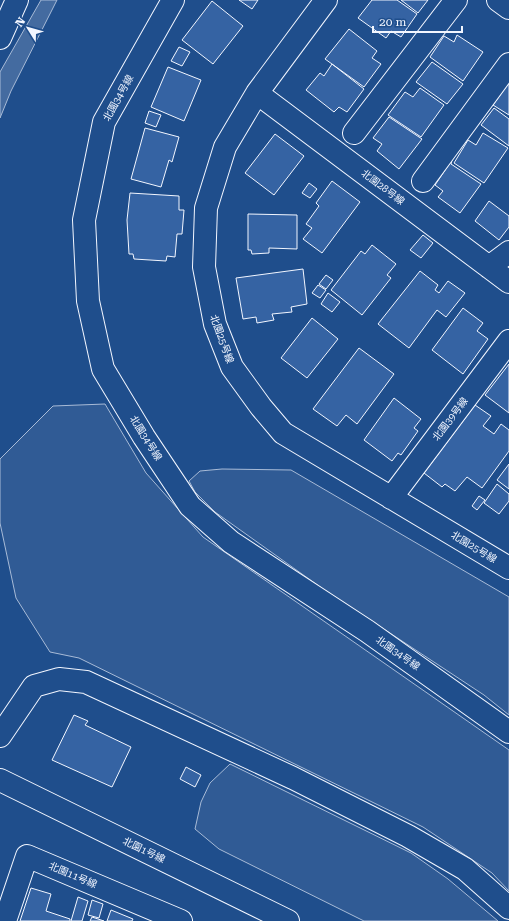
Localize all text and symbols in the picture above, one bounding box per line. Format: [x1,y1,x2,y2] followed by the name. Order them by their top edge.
[8,8,48,48] north arrow
[373,8,462,34] scale bar
[13,15,28,30] text: N
[379,15,406,29] text: 20 m
[101,73,135,123] street label: 北園34号線
[359,167,407,207] street label: 北園28号線
[208,313,236,365] street label: 北園25号線
[430,395,470,443] street label: 北園39号線
[128,413,164,463] street label: 北園34号線
[449,529,499,565] street label: 北園25号線
[374,634,422,672] street label: 北園34号線
[121,835,167,865] street label: 北園1号線
[47,860,99,890] street label: 北園11号線

